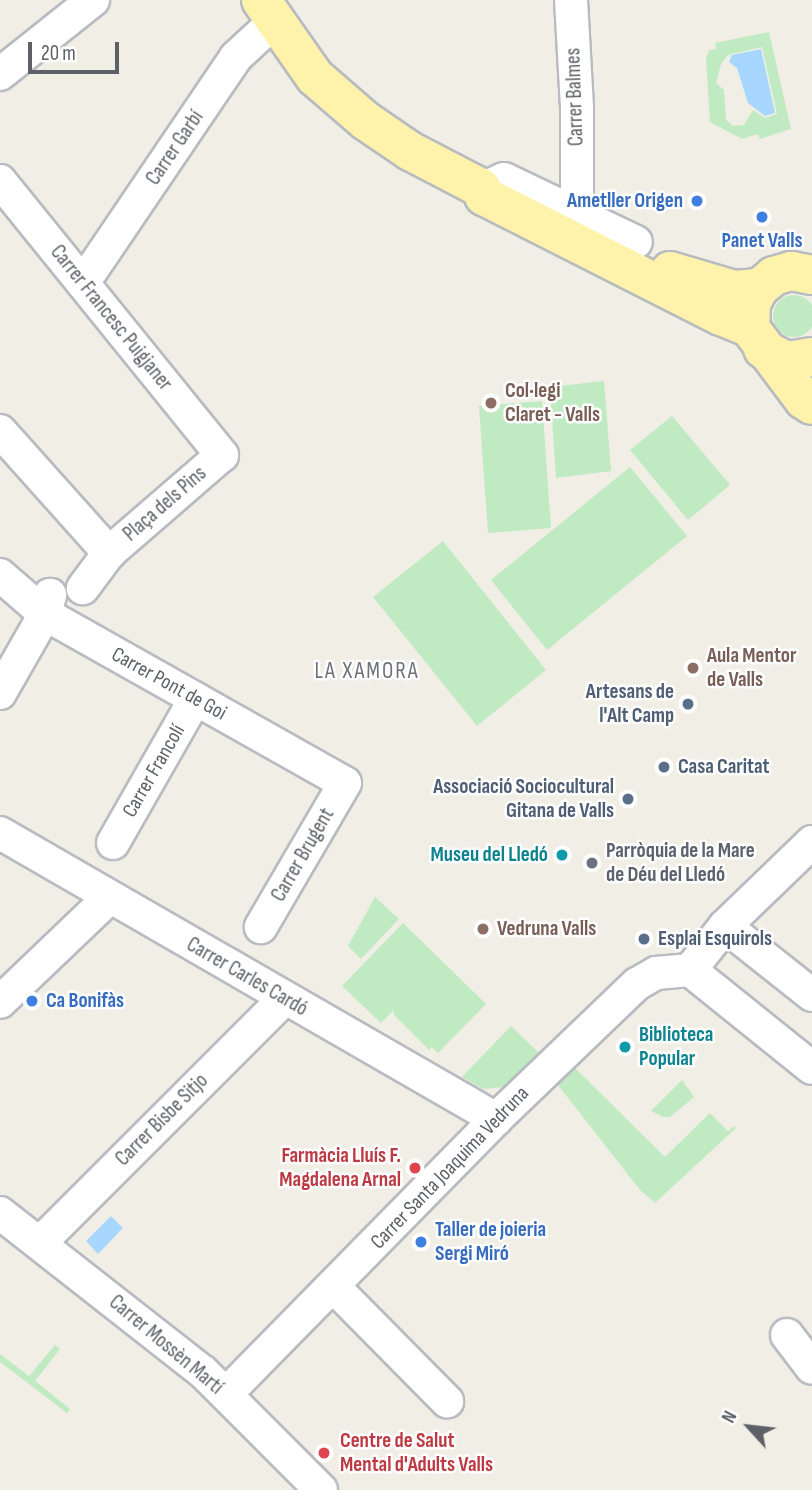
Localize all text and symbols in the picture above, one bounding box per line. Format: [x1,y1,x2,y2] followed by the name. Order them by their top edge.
[32,28,122,72] scale bar
[41,41,76,66] text: 20 m
[561,47,589,147] street label: Carrer Balmes
[141,106,209,190] street label: Carrer Garbí
[567,188,683,214] place label: Ametller Origen
[689,193,705,209] marker: Ametller Origen
[754,209,770,225] marker: Panet Valls
[721,228,803,254] place label: Panet Valls
[45,240,177,396] street label: Carrer Francesc Puigjaner
[505,378,600,428] place label: Col·legi Claret - Valls
[483,395,499,411] marker: Col·legi Claret - Valls
[118,461,212,547] street label: Plaça dels Pins
[107,642,231,726] street label: Carrer Pont de Goi
[707,643,796,693] place label: Aula Mentor de Valls
[316,657,418,685] district label: LA XAMORA
[685,660,701,676] marker: Aula Mentor de Valls
[586,679,674,729] place label: Artesans de l'Alt Camp
[680,696,696,712] marker: Artesans de l'Alt Camp
[117,720,191,822] street label: Carrer Francolí
[678,754,769,780] place label: Casa Caritat
[656,759,672,775] marker: Casa Caritat
[433,774,614,824] place label: Associació Sociocultural Gitana de Valls
[620,791,636,807] marker: Associació Sociocultural Gitana de Valls
[266,804,340,906] street label: Carrer Brugent
[606,838,755,888] place label: Parròquia de la Mare de Déu del Lledó
[431,842,548,868] place label: Museu del Lledó
[554,847,570,863] marker: Museu del Lledó
[584,855,600,871] marker: Parròquia de la Mare de Déu del Lledó
[497,916,596,942] place label: Vedruna Valls
[475,921,491,937] marker: Vedruna Valls
[658,926,772,952] place label: Esplai Esquirols
[636,931,652,947] marker: Esplai Esquirols
[182,932,312,1022] street label: Carrer Carles Cardó
[46,988,124,1014] place label: Ca Bonifàs
[24,993,40,1009] marker: Ca Bonifàs
[639,1022,713,1072] place label: Biblioteca Popular
[617,1039,633,1055] marker: Biblioteca Popular
[110,1068,214,1172] street label: Carrer Bisbe Sitjo
[366,1081,534,1255] street label: Carrer Santa Joaquima Vedruna
[279,1143,401,1193] place label: Farmàcia Lluís F. Magdalena Arnal
[407,1160,423,1176] marker: Farmàcia Lluís F. Magdalena Arnal
[435,1217,546,1267] place label: Taller de joieria Sergi Miró
[413,1234,429,1250] marker: Taller de joieria Sergi Miró
[104,1290,228,1400] street label: Carrer Mossèn Martí
[714,1392,784,1462] north arrow
[717,1407,742,1427] text: N
[340,1428,493,1478] place label: Centre de Salut Mental d'Adults Valls
[314,1443,334,1463] marker: Centre de Salut Mental d'Adults Valls

